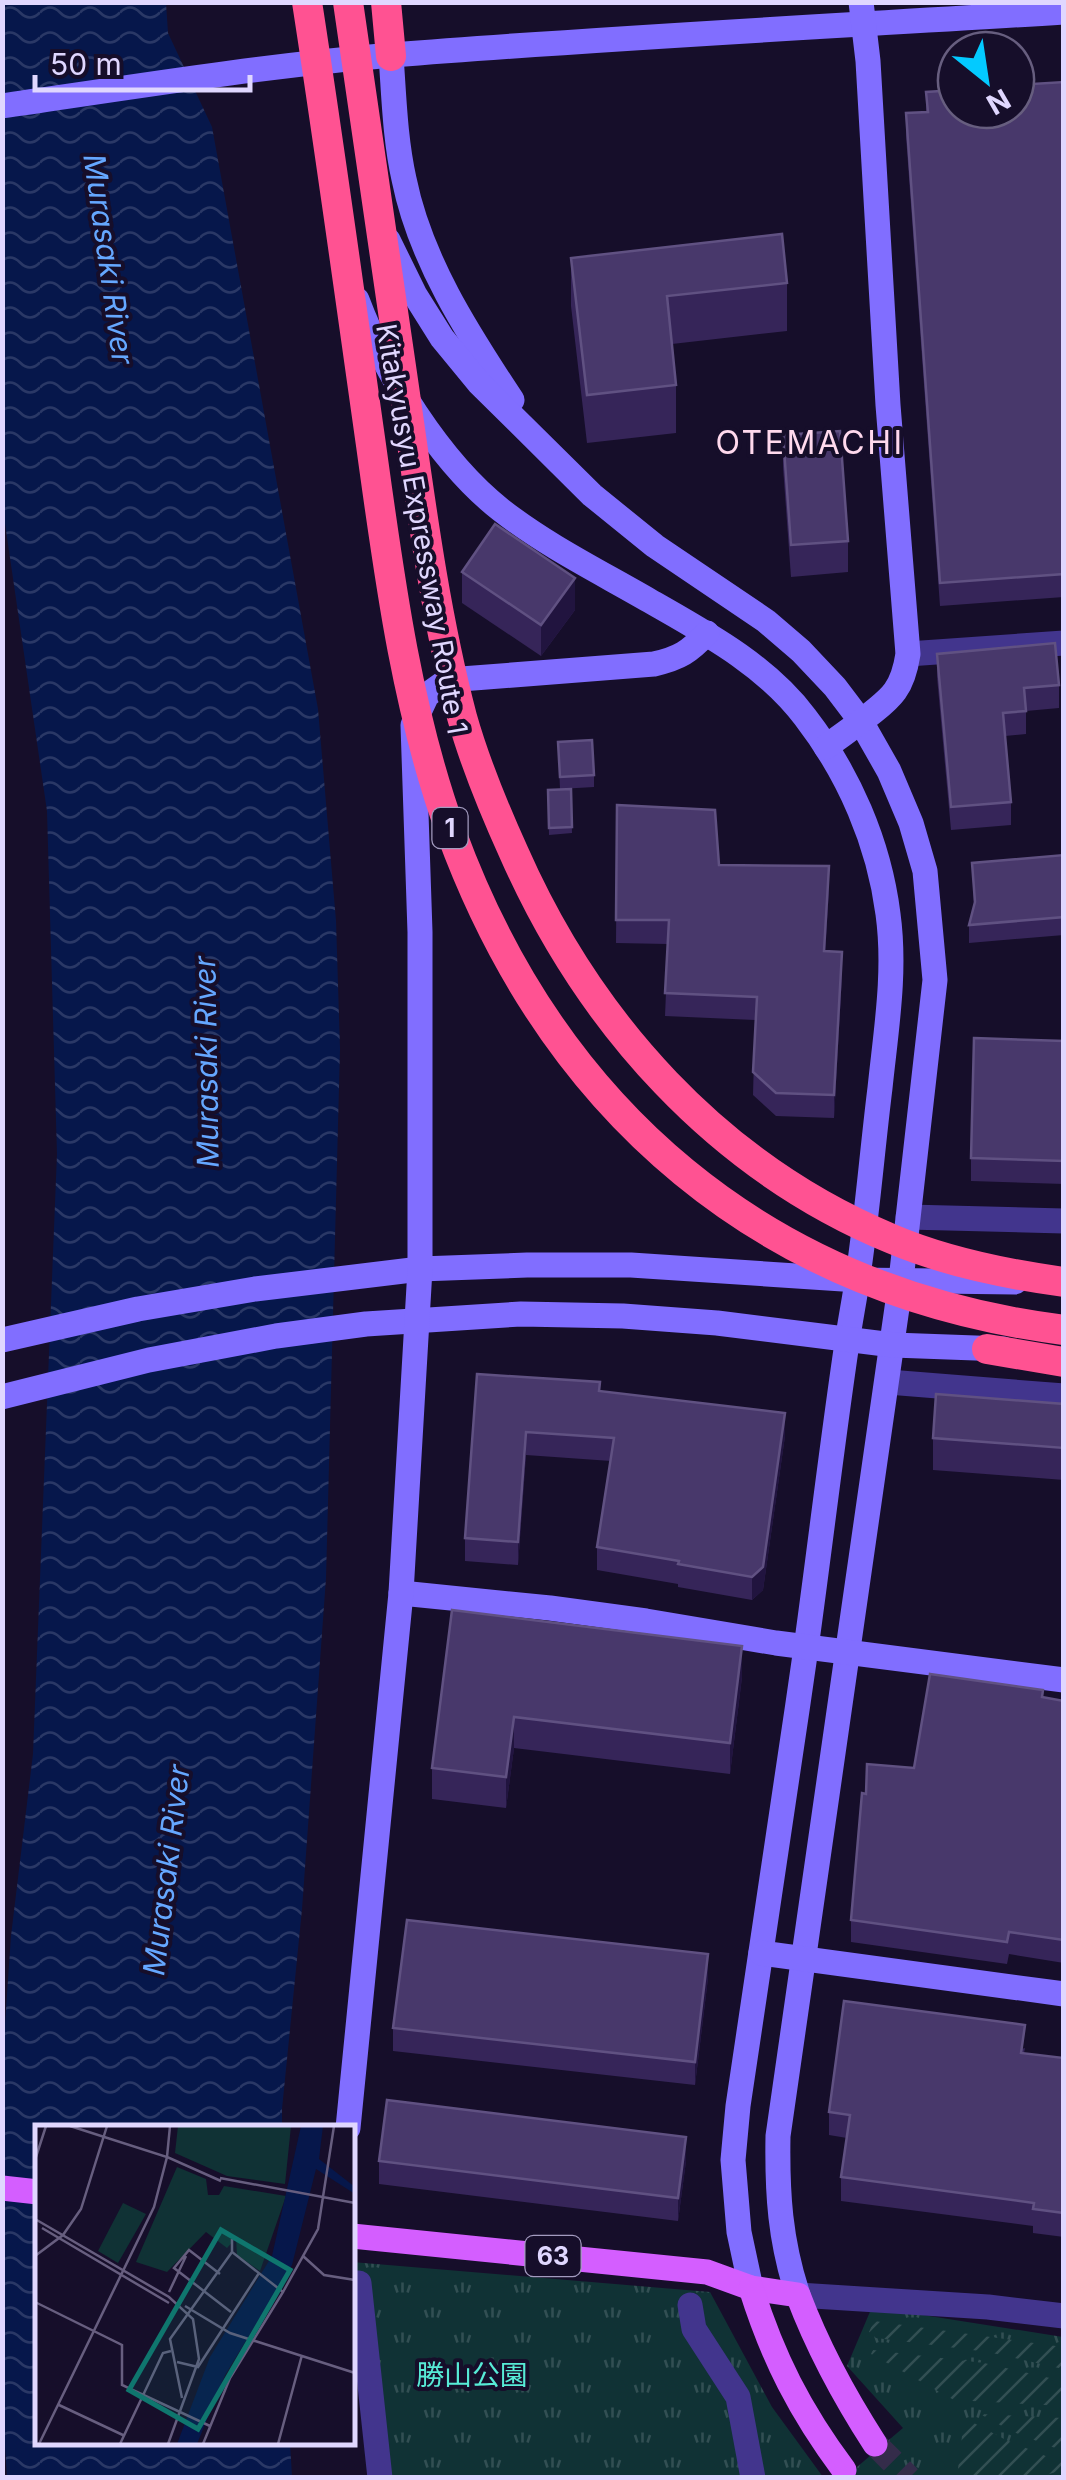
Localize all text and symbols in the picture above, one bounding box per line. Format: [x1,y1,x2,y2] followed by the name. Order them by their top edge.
[35,30,250,92] scale bar
[936,30,1036,130] north arrow
[50,46,122,82] text: 50 m
[981,82,1016,122] text: N
[76,152,142,367] water label: Murasaki River
[369,321,475,737] street label: Kitakyusyu Expressway Route 1
[715,423,905,462] district label: OTEMACHI
[432,808,468,848] road number: 1
[186,955,226,1168] water label: Murasaki River
[135,1762,197,1977] water label: Murasaki River
[35,2125,355,2445] inset map
[526,2236,580,2276] road number: 63
[416,2358,528,2392] park label: 勝山公園

